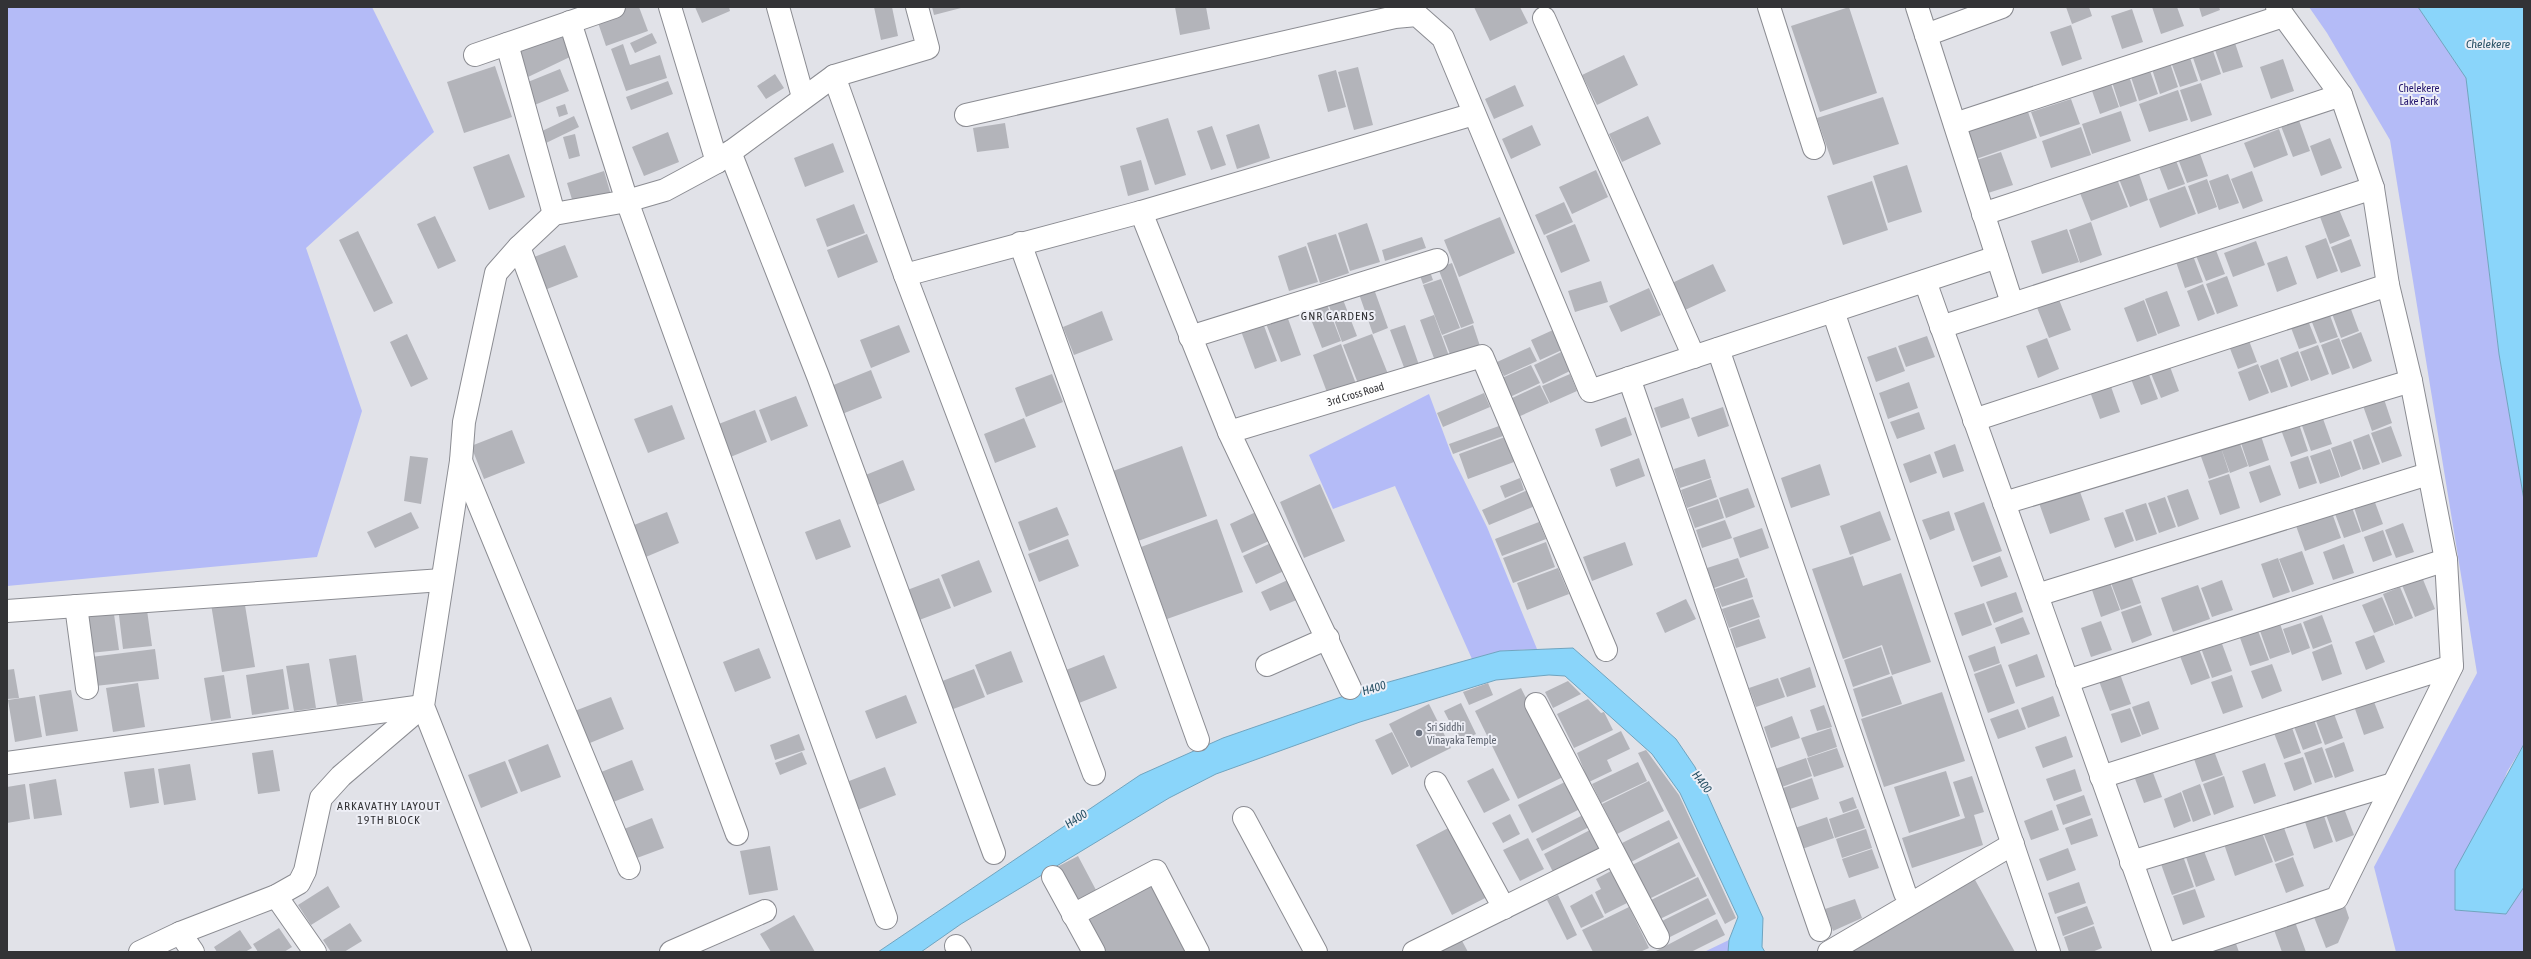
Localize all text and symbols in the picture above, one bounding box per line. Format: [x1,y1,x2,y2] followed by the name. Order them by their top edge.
[2466,37,2511,51] water label: Chelekere
[2399,82,2439,107] park label: Chelekere Lake Park
[1301,309,1375,323] district label: GNR GARDENS
[1326,380,1385,408] street label: 3rd Cross Road
[1361,678,1388,698] water label: H400
[1427,721,1496,746] place label: Sri Siddhi Vinayaka Temple
[1414,728,1424,738] marker: Sri Siddhi Vinayaka Temple
[1689,768,1715,796] water label: H400
[337,799,441,827] district label: ARKAVATHY LAYOUT 19TH BLOCK
[1062,806,1090,831] water label: H400

